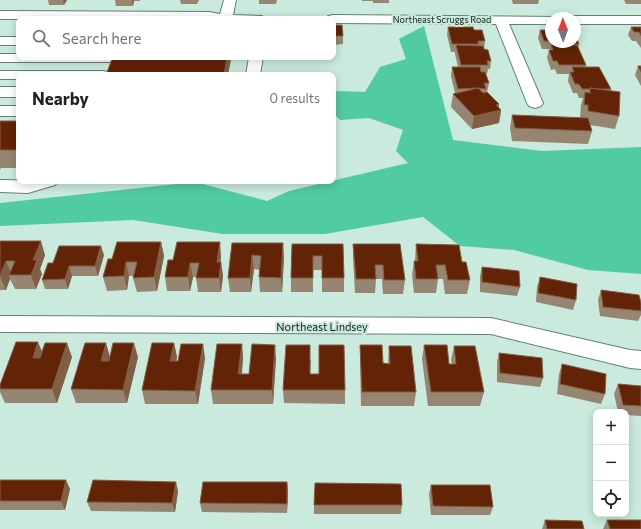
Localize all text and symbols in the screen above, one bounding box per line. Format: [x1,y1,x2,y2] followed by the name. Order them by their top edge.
[545,12,581,48] north arrow
[393,14,491,25] street label: Northeast Scruggs Road
[16,16,336,60] search box
[30,27,52,49] icon: search
[62,29,141,47] text: Search here
[32,88,89,109] text: Nearby
[269,90,320,106] text: 0 results
[276,320,368,333] street label: Northeast Lindsey
[593,409,629,517] map controls
[593,409,629,445] button: +
[593,445,629,481] button: −
[593,481,629,517] button: locate

